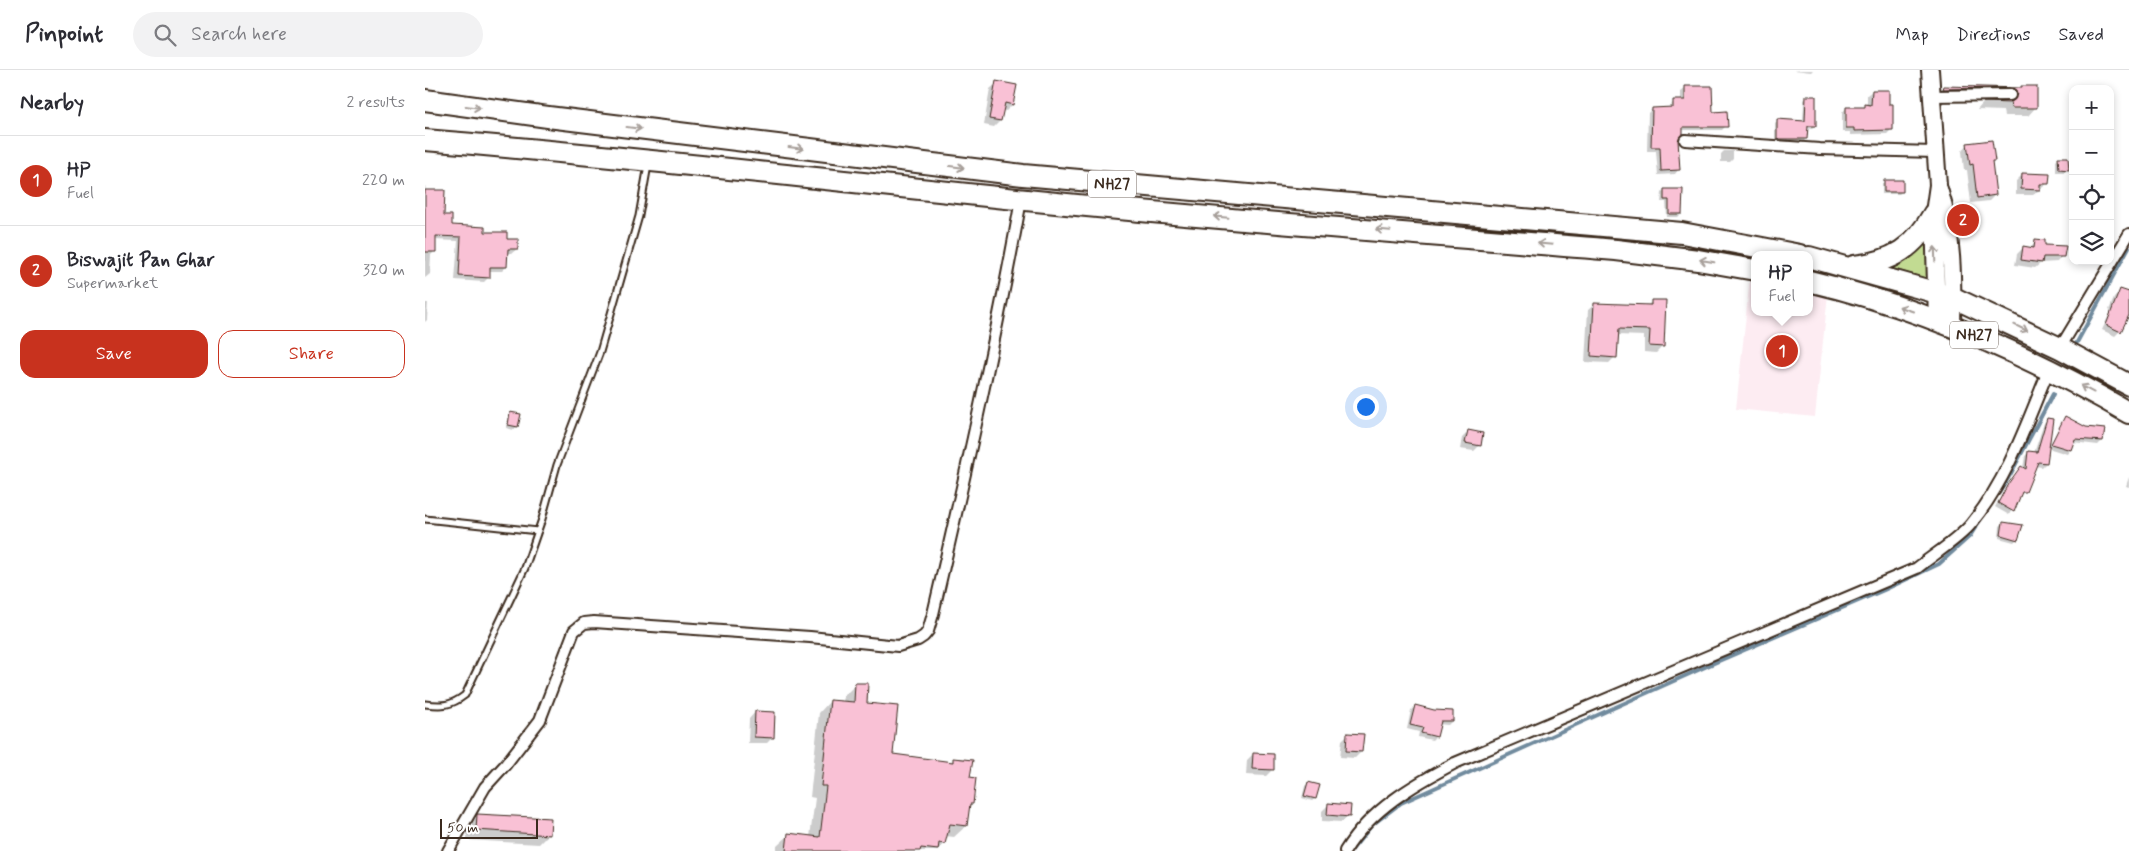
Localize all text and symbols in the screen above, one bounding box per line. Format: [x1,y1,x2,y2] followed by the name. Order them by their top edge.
[133,12,483,57] search box
[25,19,103,50] text: Pinpoint
[151,21,179,49] icon: search
[191,22,287,47] text: Search here
[1896,23,1929,47] text: Map
[1957,23,2031,47] text: Directions
[2059,23,2104,47] text: Saved
[2069,85,2114,265] map controls
[2069,85,2114,130] button: +
[20,89,84,117] text: Nearby
[347,92,405,113] text: 2 results
[465,102,481,112] one-way arrow
[626,123,642,133] one-way arrow
[2069,130,2114,175] button: −
[787,143,803,153] one-way arrow
[67,158,90,183] text: HP
[949,162,965,172] one-way arrow
[32,170,40,191] text: 1
[362,170,405,191] text: 220 m
[1088,170,1136,198] road number: NH27
[2069,175,2114,220] button: locate
[67,183,94,204] text: Fuel
[1947,201,1979,239] pin: 2
[1213,212,1229,222] one-way arrow
[2069,220,2114,265] button: layers
[1375,226,1391,235] one-way arrow
[1537,240,1553,249] one-way arrow
[1931,247,1940,263] one-way arrow
[67,248,215,273] text: Biswajit Pan Ghar
[1751,251,1813,316] popup
[1699,256,1715,266] one-way arrow
[32,260,40,281] text: 2
[363,260,405,281] text: 320 m
[1769,261,1792,286] text: HP
[67,273,158,294] text: Supermarket
[1769,286,1795,307] text: Fuel
[1898,304,1914,314] one-way arrow
[1950,322,1998,348] road number: NH27
[2013,324,2028,334] one-way arrow
[20,330,208,378] button: Save
[218,330,405,378] button: Share
[1766,332,1798,370] pin: 1
[2079,384,2094,394] one-way arrow
[1353,394,1379,420] your location
[440,816,537,839] scale bar
[447,819,478,837] text: 50 m

